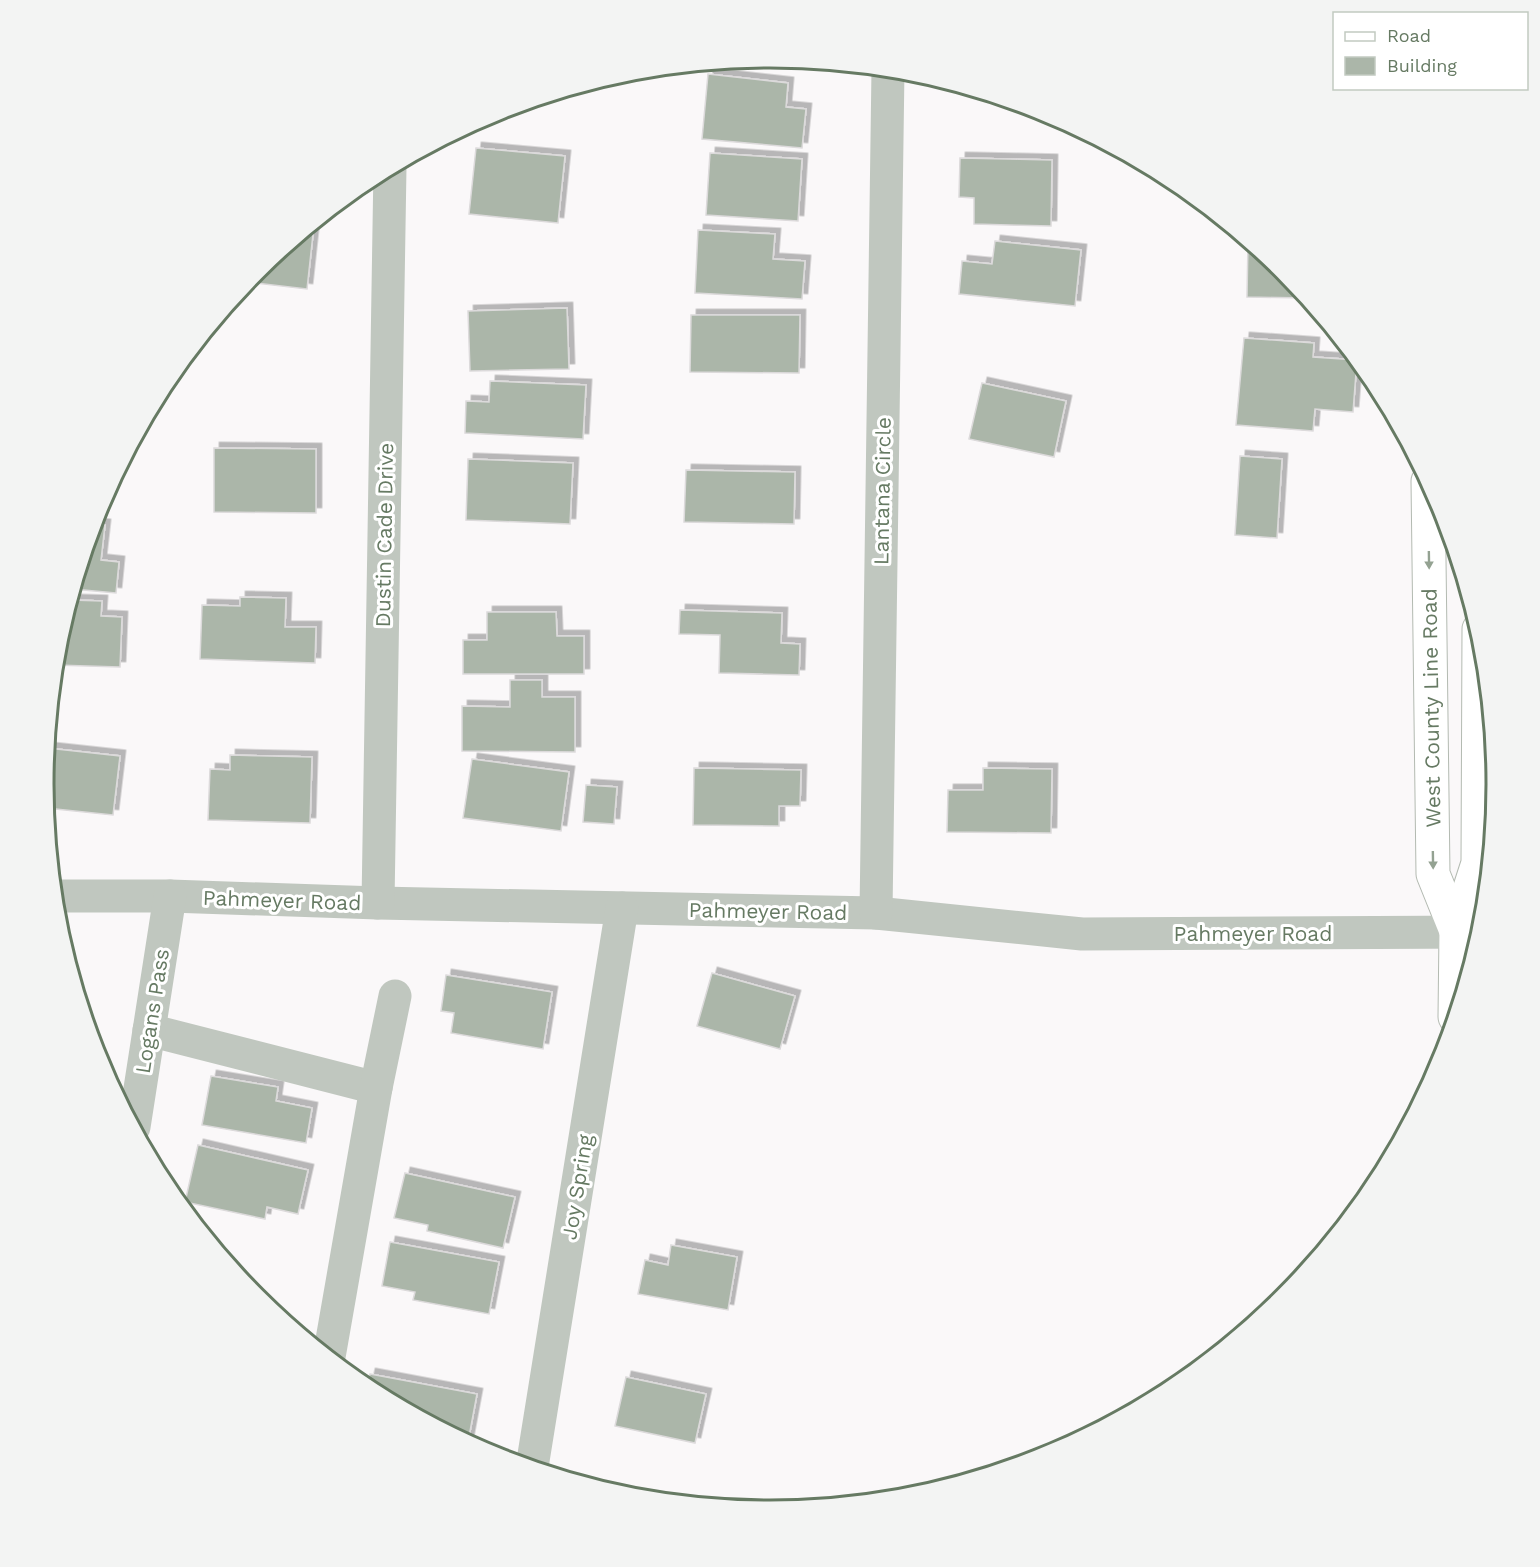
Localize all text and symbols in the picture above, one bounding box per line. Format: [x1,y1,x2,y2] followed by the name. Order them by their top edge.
[1333,12,1528,90] legend
[1387,25,1431,46] text: Road
[1387,55,1457,76] text: Building
[868,417,896,565] street label: Lantana Circle
[370,442,398,628] street label: Dustin Cade Drive
[1424,551,1434,570] one-way arrow
[1416,588,1446,828] street label: West County Line Road
[1428,851,1438,870] one-way arrow
[202,885,362,915] street label: Pahmeyer Road
[688,897,848,925] street label: Pahmeyer Road
[1174,921,1332,946] street label: Pahmeyer Road
[130,947,174,1075] street label: Logans Pass
[556,1132,598,1241] street label: Joy Spring

